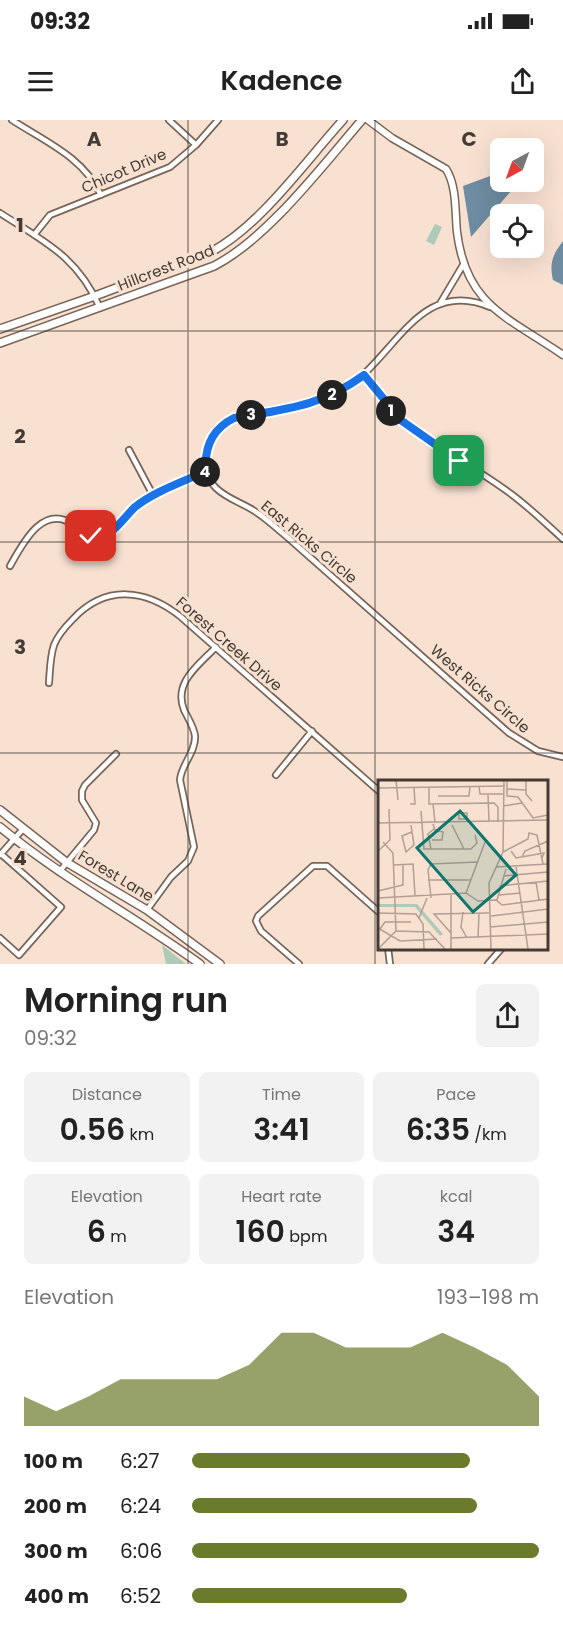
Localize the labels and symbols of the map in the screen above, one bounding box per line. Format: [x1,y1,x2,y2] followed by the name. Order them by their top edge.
[87,125,102,153] text: A
[275,125,289,153] text: B
[461,125,477,153] text: C
[490,138,544,192] north arrow
[78,143,170,198] street label: Chicot Drive
[16,211,24,239] text: 1
[115,239,217,296] street label: Hillcrest Road
[317,380,347,410] pin: 2
[376,396,406,426] pin: 1
[236,400,266,430] pin: 3
[14,422,26,450] text: 2
[433,435,484,486] pin
[190,457,220,487] pin: 4
[257,495,362,588] street label: East Ricks Circle
[65,510,116,561] pin
[172,592,287,696] street label: Forest Creek Drive
[14,633,26,661] text: 3
[426,639,535,738] street label: West Ricks Circle
[378,780,548,949] inset map
[13,844,27,872] text: 4
[74,845,158,906] street label: Forest Lane

